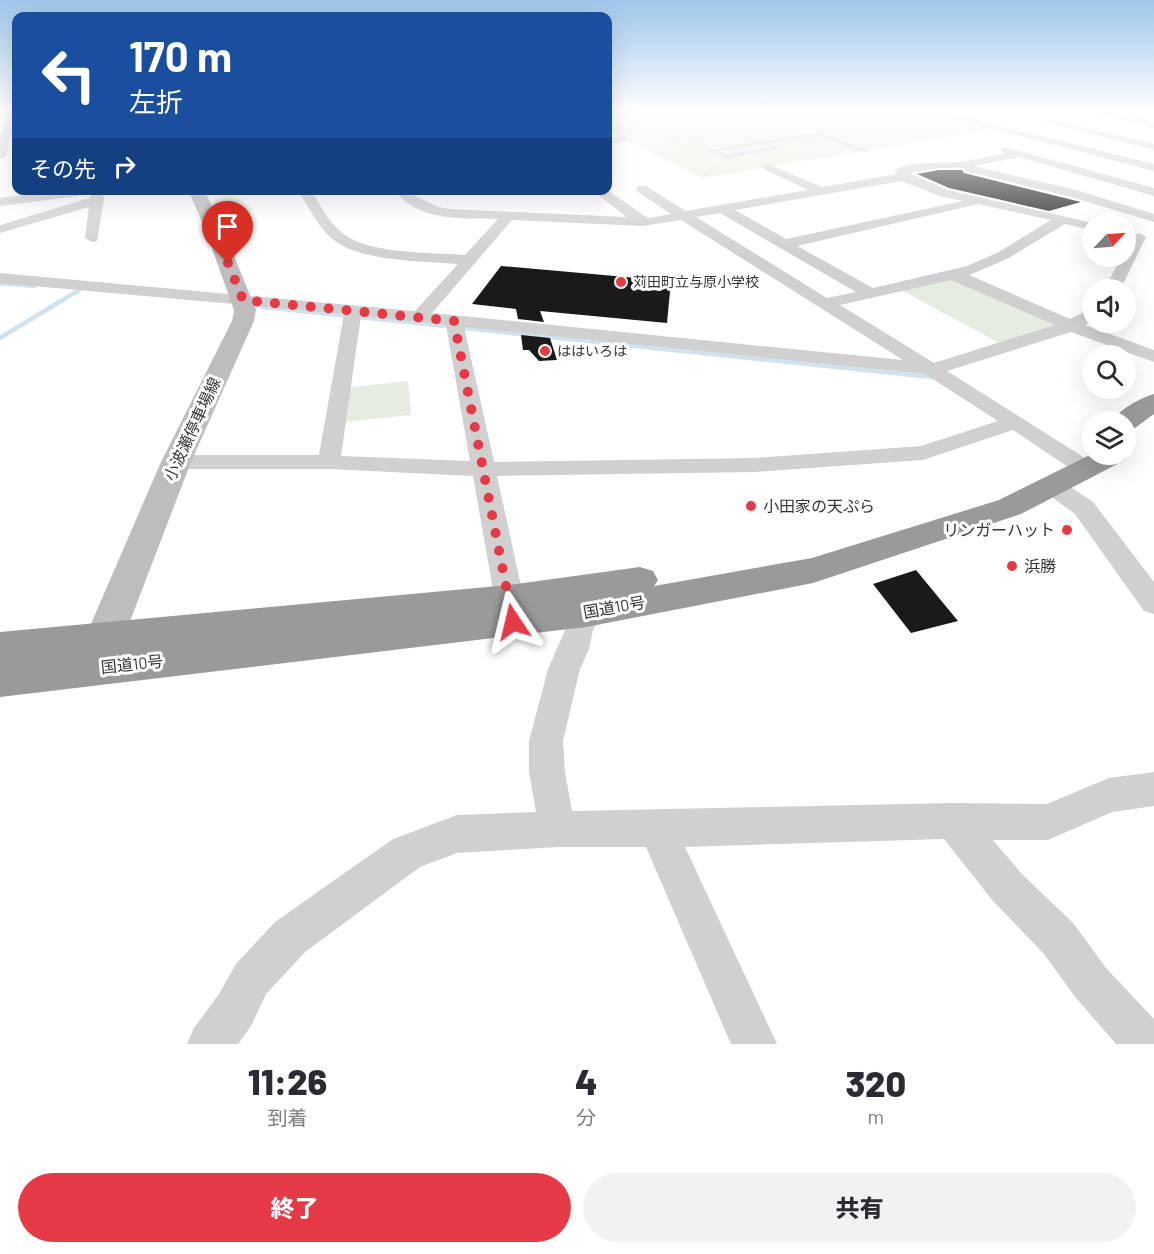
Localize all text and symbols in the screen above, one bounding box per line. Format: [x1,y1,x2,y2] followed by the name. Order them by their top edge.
[129,30,232,80] text: 170 m
[30,36,108,114] icon: left
[129,85,183,117] text: 左折
[108,150,141,183] icon: right
[30,155,96,181] text: その先
[202,201,253,263] pin
[211,210,244,243] icon: arrive
[1082,213,1136,267] north arrow
[1082,213,1136,465] map controls
[633,273,759,290] place label: 苅田町立与原小学校
[614,275,628,289] marker: 苅田町立与原小学校
[1082,279,1136,333] button: sound
[557,342,627,359] place label: ははいろは
[538,344,552,358] marker: ははいろは
[1082,345,1136,399] button: search
[159,374,224,484] street label: 小波瀬停車場線
[1082,411,1136,465] button: layers
[763,496,875,515] place label: 小田家の天ぷら
[744,499,758,513] marker: 小田家の天ぷら
[943,520,1055,539] place label: リンガーハット
[1060,523,1074,537] marker: リンガーハット
[1024,556,1056,575] place label: 浜勝
[1005,559,1019,573] marker: 浜勝
[481,590,545,654] position arrow
[581,592,646,621] street label: 国道10号
[100,651,164,676] street label: 国道10号
[248,1059,327,1102] text: 11:26
[575,1059,598,1102] text: 4
[845,1061,906,1104] text: 320
[867,1104,884,1128] text: m
[268,1105,308,1129] text: 到着
[576,1105,596,1129] text: 分
[18,1173,571,1242] button: 終了
[583,1173,1136,1242] button: 共有

